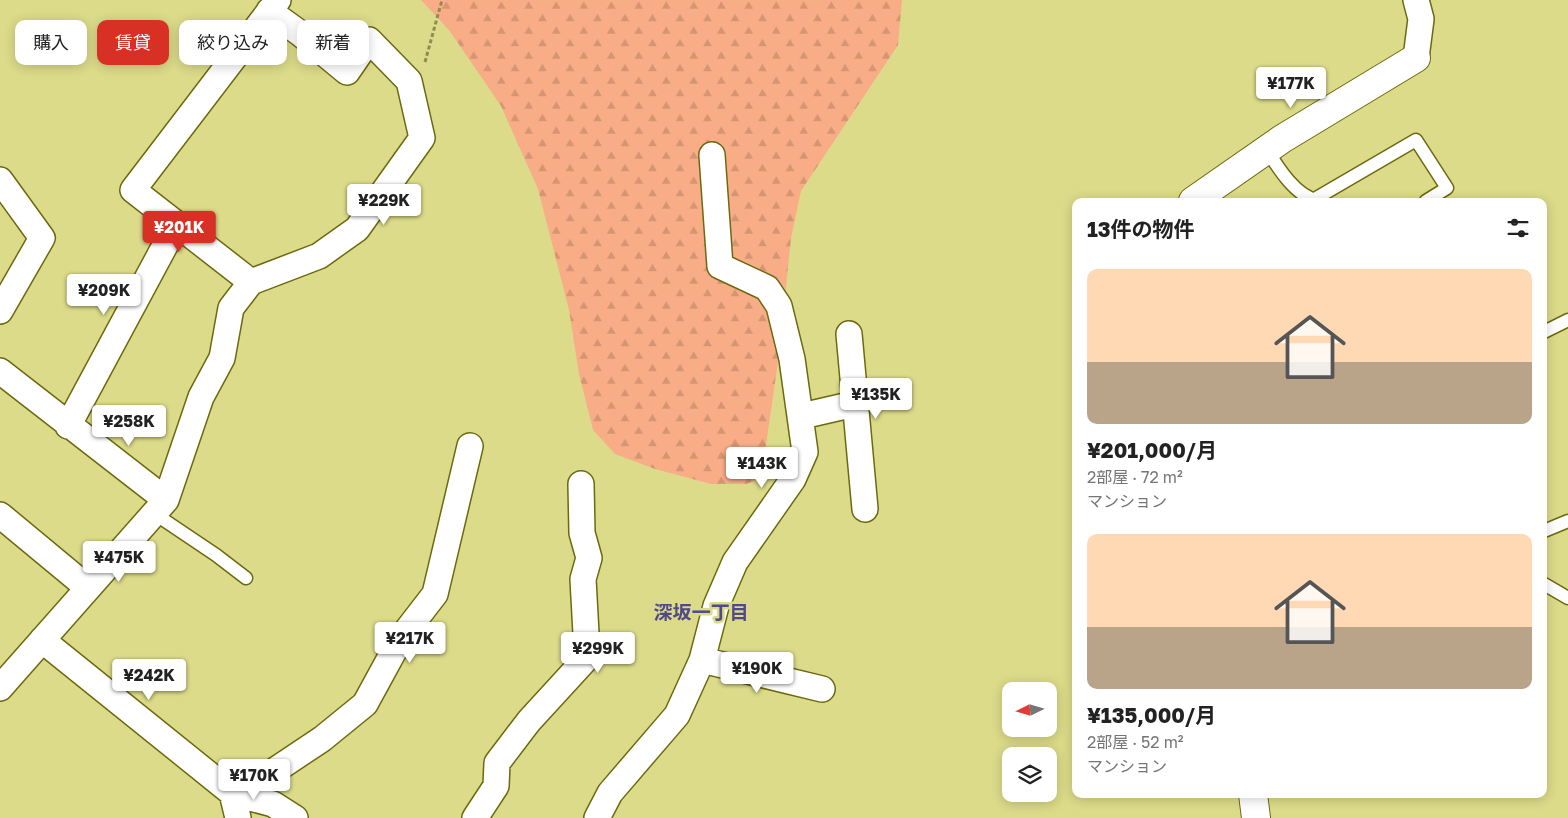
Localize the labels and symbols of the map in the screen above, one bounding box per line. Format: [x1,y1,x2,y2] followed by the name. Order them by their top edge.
[1256,66,1326,109] pin: ¥177K
[349,184,419,226] pin: ¥229K
[144,210,214,253] pin: ¥201K
[69,274,139,316] pin: ¥209K
[841,378,911,420] pin: ¥135K
[94,404,164,447] pin: ¥258K
[727,446,797,489] pin: ¥143K
[84,540,154,583] pin: ¥475K
[653,600,749,623] district label: 深坂一丁目
[375,622,445,664] pin: ¥217K
[563,632,633,674] pin: ¥299K
[722,652,792,694] pin: ¥190K
[114,658,184,701] pin: ¥242K
[1002,682,1058,738] north arrow
[219,758,289,801] pin: ¥170K

